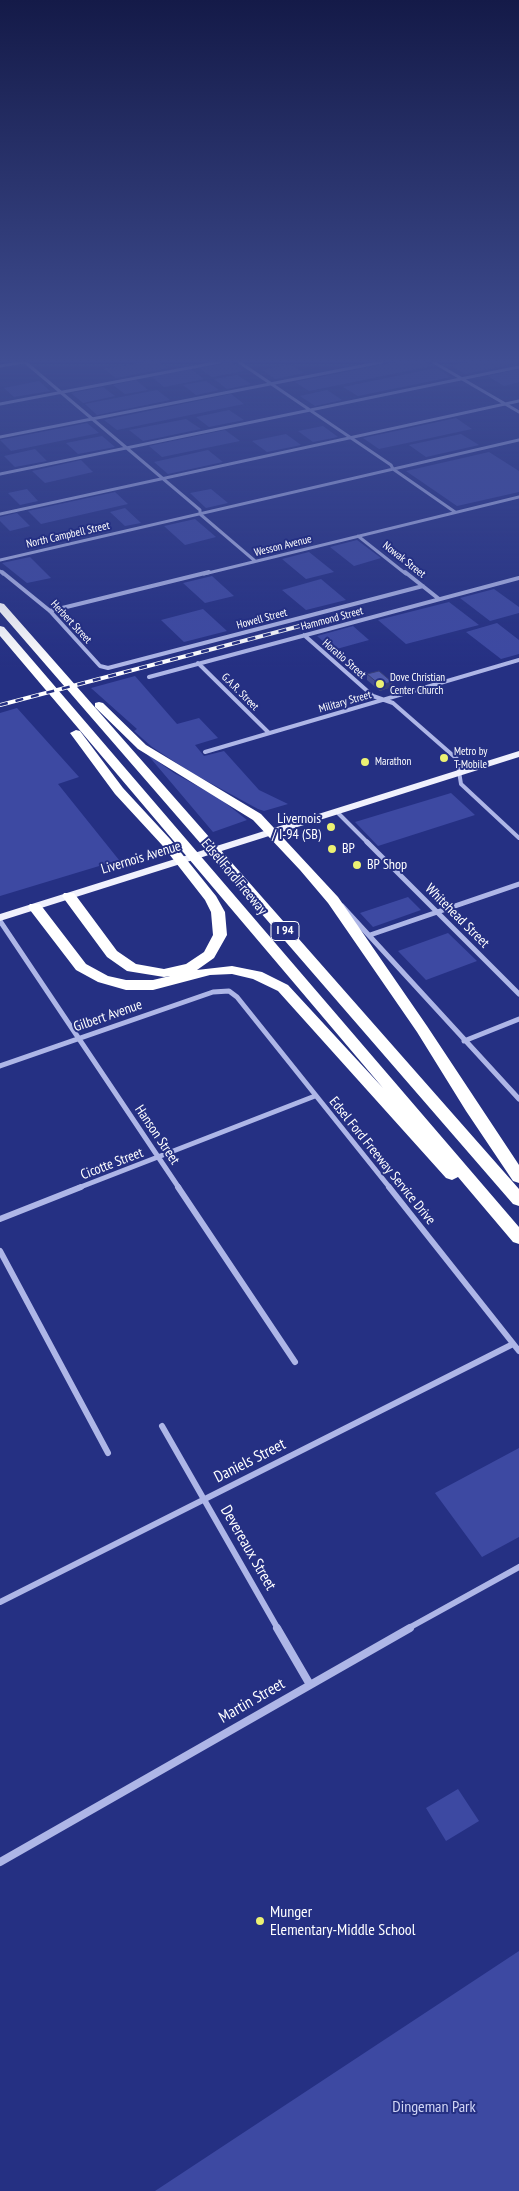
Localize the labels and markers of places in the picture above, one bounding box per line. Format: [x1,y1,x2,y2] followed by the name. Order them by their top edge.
[390,671,445,697] place label: Dove Christian Center Church
[374,678,386,690] marker: Dove Christian Center Church
[454,745,487,771] place label: Metro by T-Mobile
[438,752,450,764] marker: Metro by T-Mobile
[375,755,411,769] place label: Marathon
[359,756,371,768] marker: Marathon
[272,811,321,844] place label: Livernois / I-94 (SB)
[325,821,337,833] marker: Livernois / I-94 (SB)
[342,841,355,857] place label: BP
[326,843,338,855] marker: BP
[367,857,407,873] place label: BP Shop
[351,859,363,871] marker: BP Shop
[270,1902,415,1940] place label: Munger Elementary-Middle School
[254,1915,266,1927] marker: Munger Elementary-Middle School

